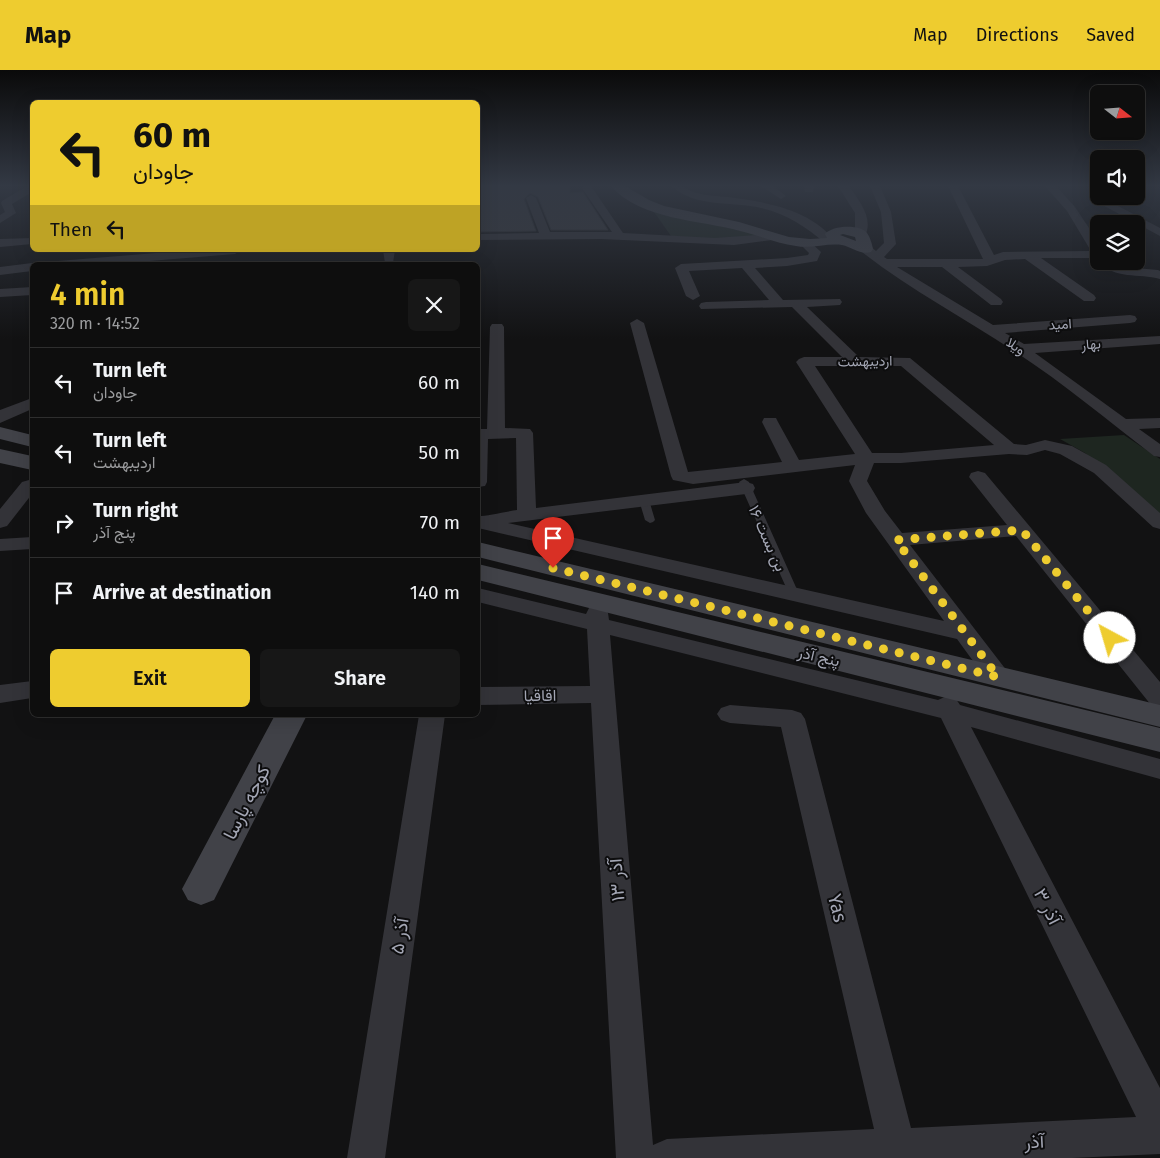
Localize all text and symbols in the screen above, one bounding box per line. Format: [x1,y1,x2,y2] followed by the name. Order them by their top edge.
[25,21,71,49] text: Map
[913,24,948,46] text: Map
[976,24,1058,46] text: Directions
[1086,24,1135,46] text: Saved
[1090,85,1145,140] north arrow
[1090,85,1145,270] map controls
[133,114,211,156] text: 60 m
[50,120,115,185] icon: left
[1090,150,1145,205] button: sound
[133,158,194,185] text: جاودان
[102,215,130,243] icon: left
[1090,215,1145,270] button: layers
[50,218,92,241] text: Then
[50,277,125,313] text: 4 min
[408,279,460,331] button: close
[50,314,140,333] text: 320 m · 14:52
[1048,315,1072,334] street label: امید
[1003,334,1028,359] street label: ویلا
[1080,335,1101,354] street label: بهار
[838,353,892,370] street label: اردیبهشت
[93,359,167,382] text: Turn left
[50,369,78,397] icon: left
[418,371,460,394] text: 60 m
[93,383,137,402] text: جاودان
[93,429,167,452] text: Turn left
[50,439,78,467] icon: left
[419,441,460,464] text: 50 m
[93,453,155,472] text: اردیبهشت
[93,499,178,522] text: Turn right
[744,502,791,575] street label: بن بست ۱۶
[50,509,78,537] icon: right
[420,511,460,534] text: 70 m
[532,517,574,568] pin
[93,523,135,542] text: پنج آذر
[539,524,567,552] icon: arrive
[50,579,78,607] icon: arrive
[93,581,272,604] text: Arrive at destination
[410,581,460,604] text: 140 m
[1083,611,1135,663] position arrow
[795,642,842,672] street label: پنج آذر
[50,649,250,707] button: Exit
[260,649,460,707] button: Share
[524,686,556,705] street label: اقاقیا
[218,761,277,844] street label: کوچه پارسا
[603,856,629,902] street label: ۱۳ آذر
[1029,884,1067,930] street label: آذر ۳
[823,892,852,925] street label: Yas
[385,915,414,956] street label: آذر ۵
[1022,1129,1046,1154] street label: آذر

